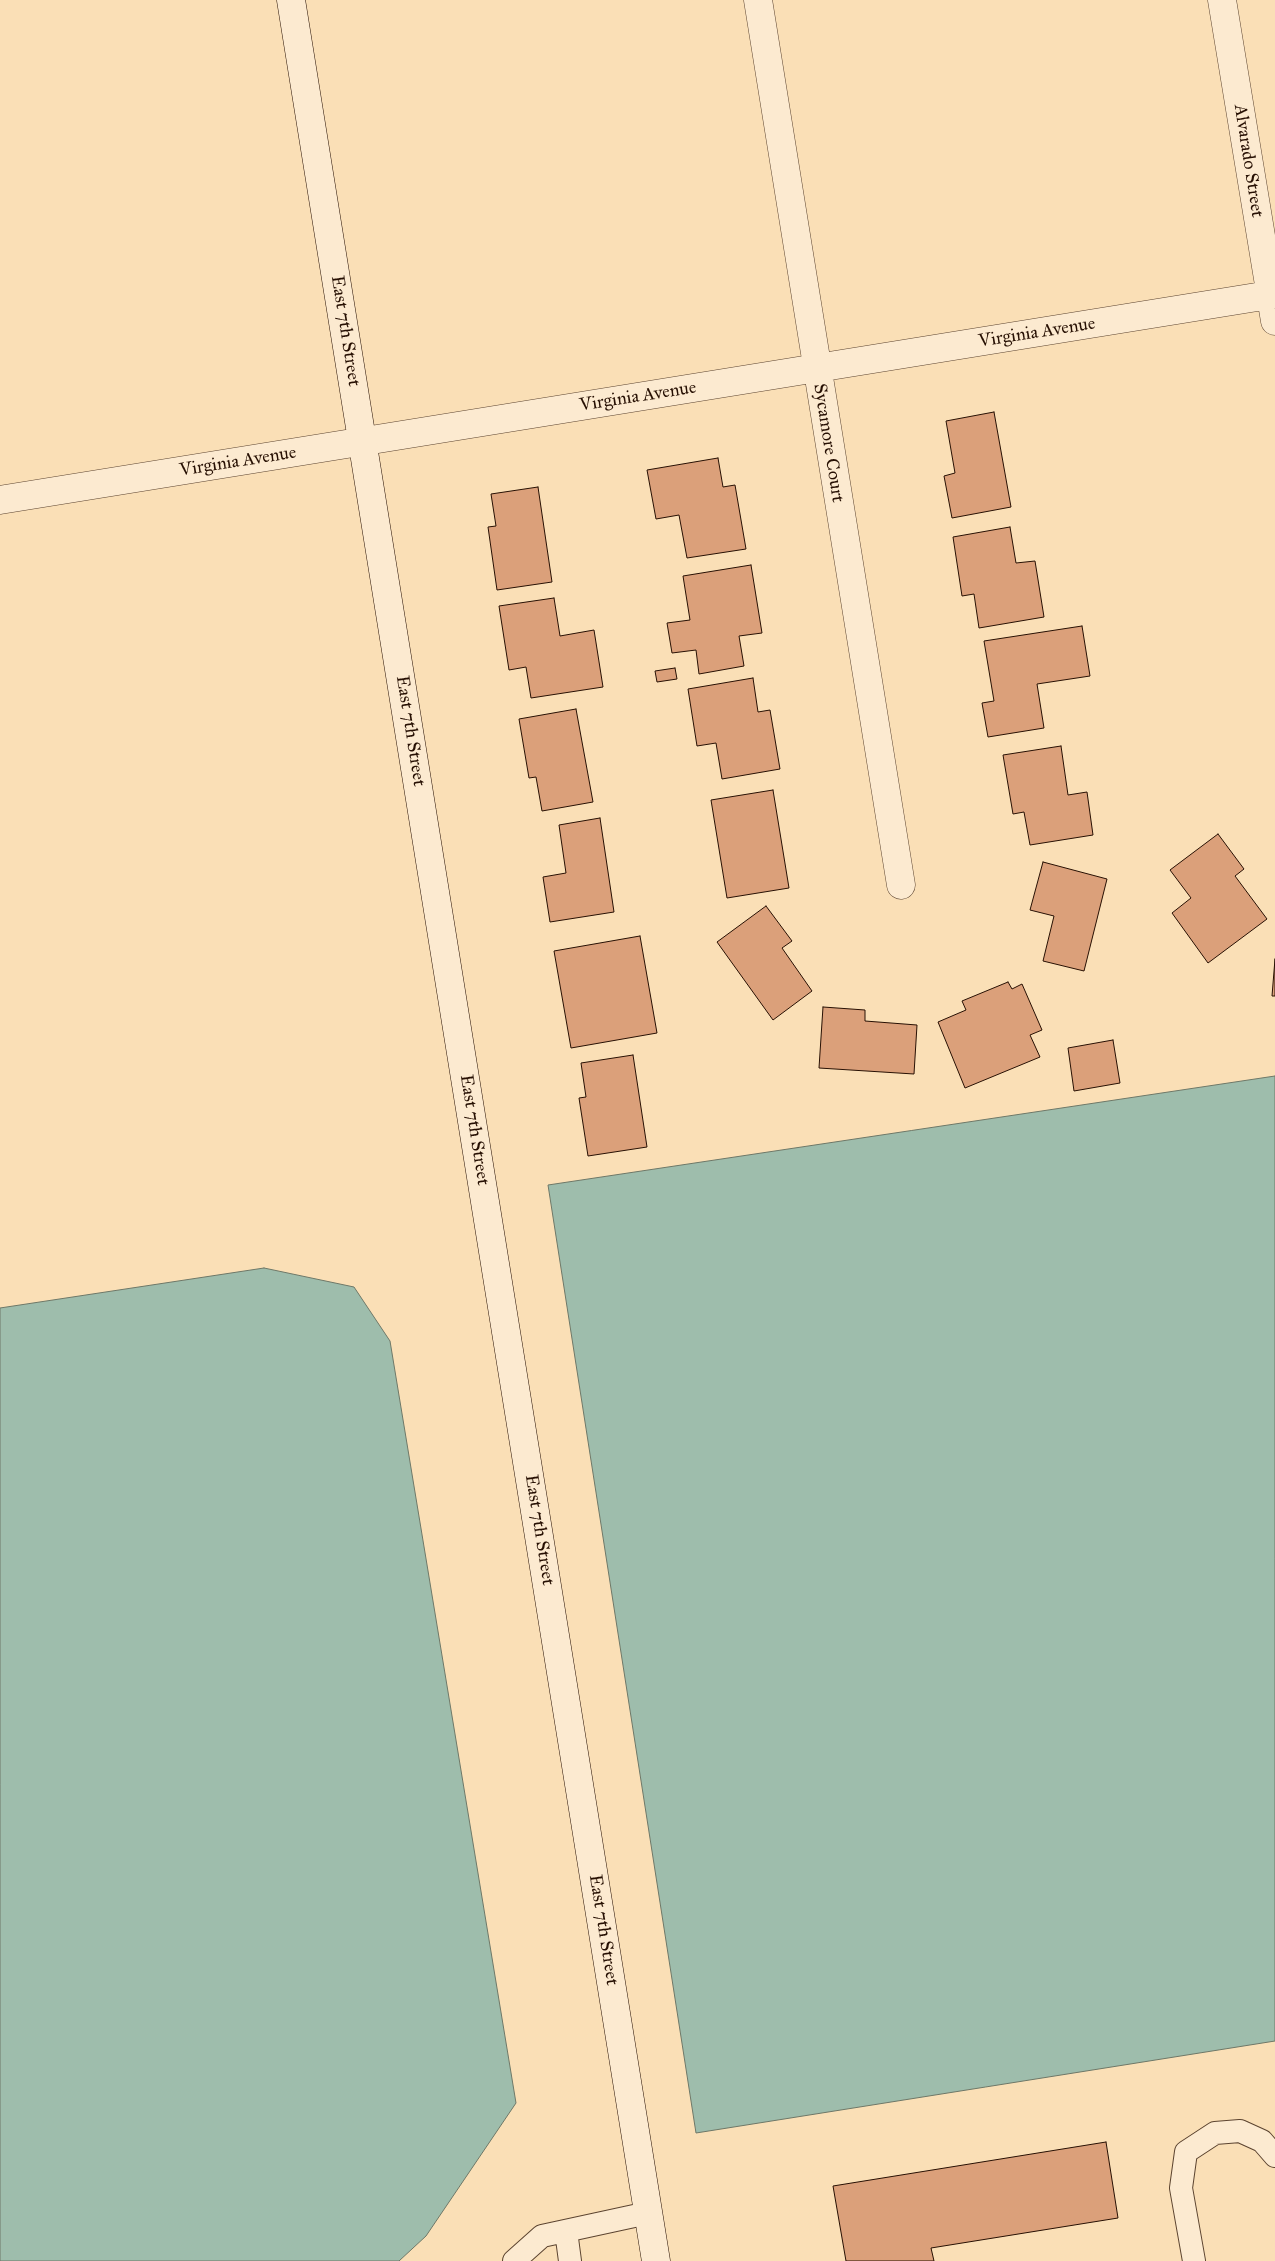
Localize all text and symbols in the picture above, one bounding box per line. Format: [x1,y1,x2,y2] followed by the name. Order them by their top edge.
[1228,103,1268,219] street label: Alvarado Street
[326,274,364,388] street label: East 7th Street
[977,313,1097,353] street label: Virginia Avenue
[578,377,698,417] street label: Virginia Avenue
[808,382,848,504] street label: Sycamore Court
[178,442,298,482] street label: Virginia Avenue
[391,674,429,788] street label: East 7th Street
[455,1073,493,1187] street label: East 7th Street
[520,1473,558,1587] street label: East 7th Street
[584,1873,622,1987] street label: East 7th Street

